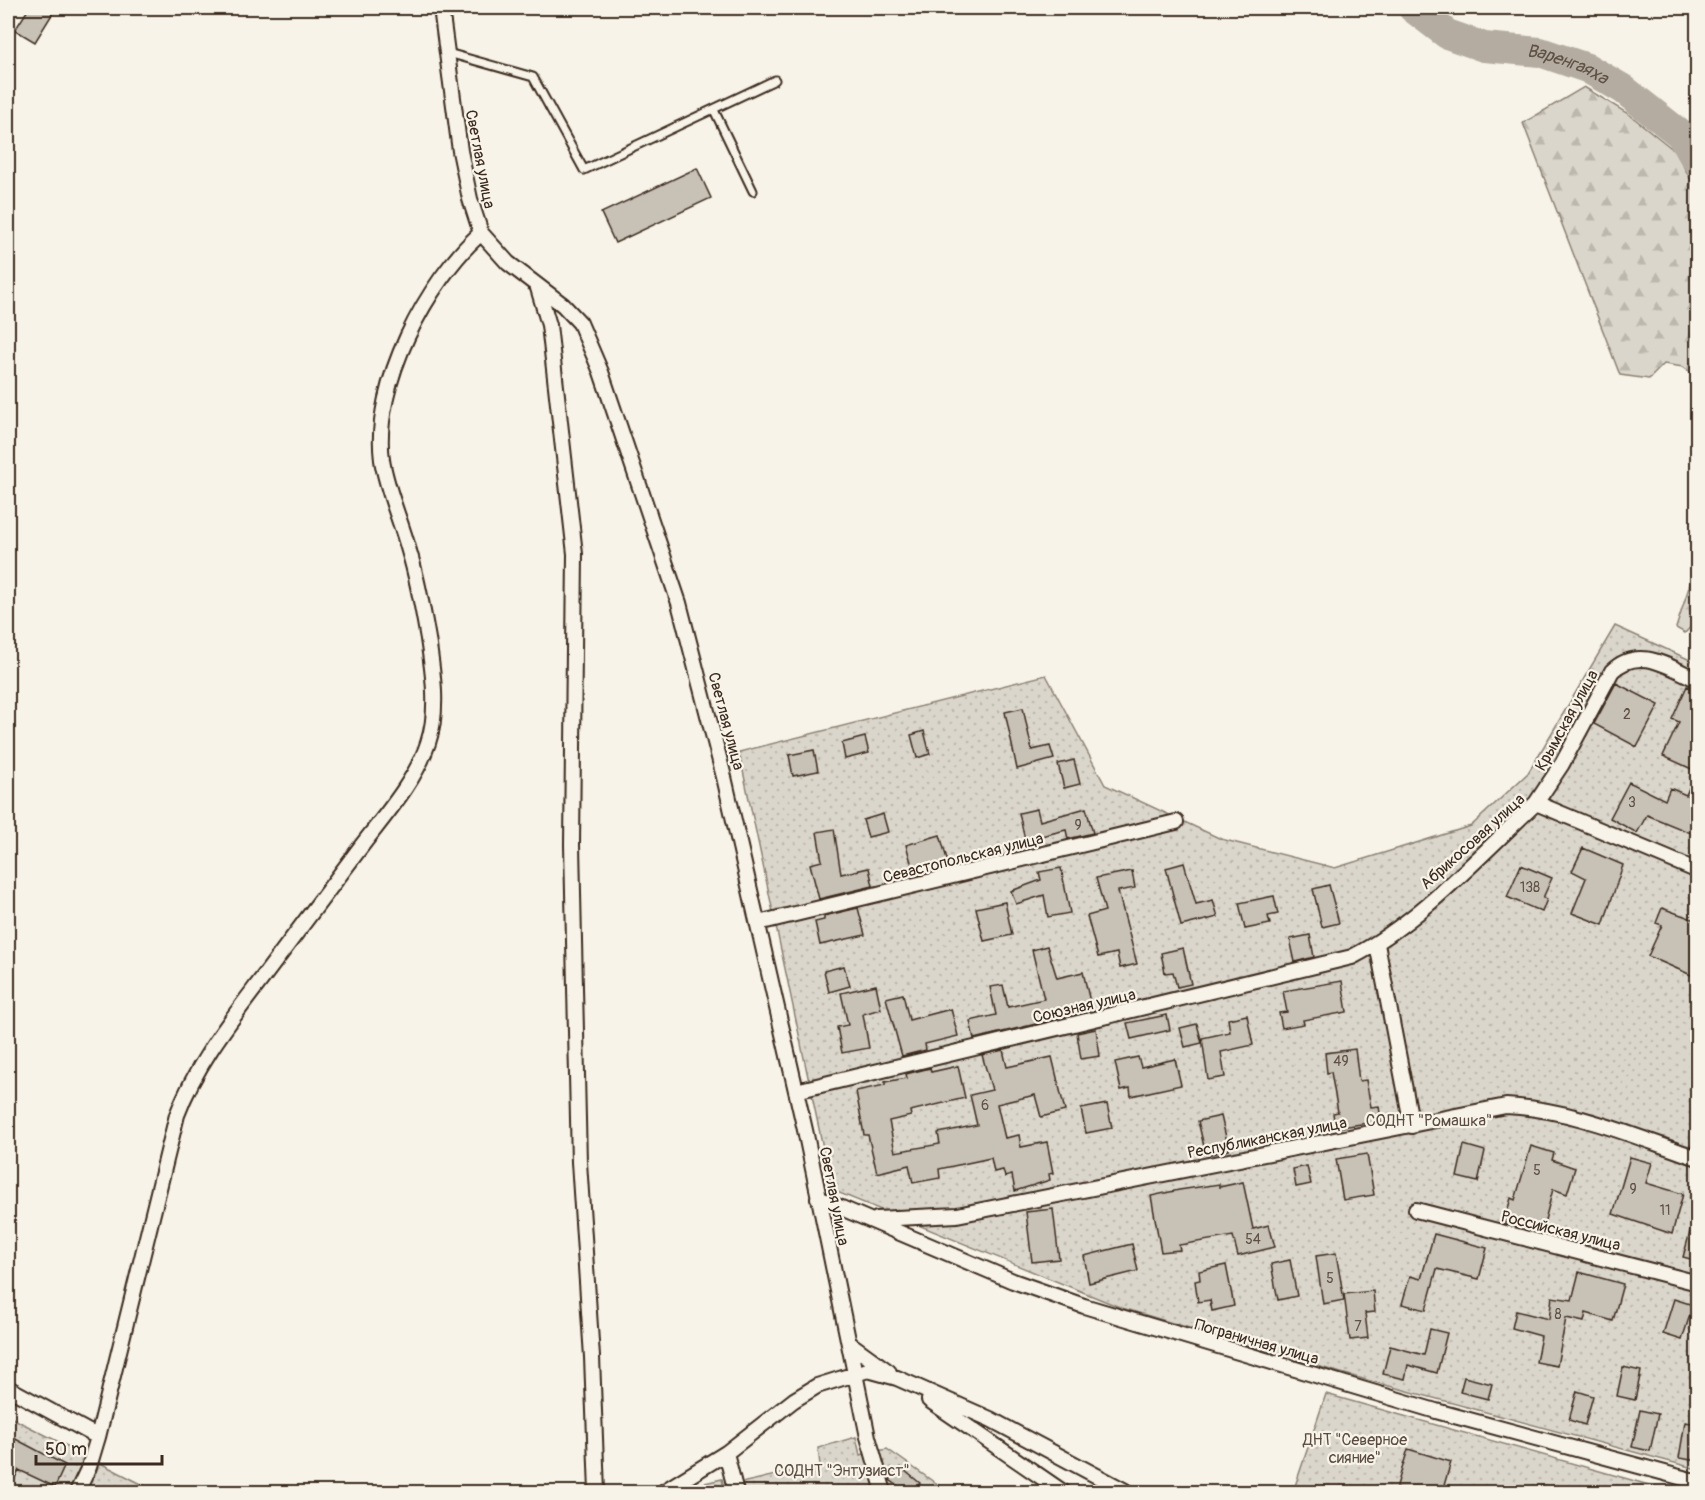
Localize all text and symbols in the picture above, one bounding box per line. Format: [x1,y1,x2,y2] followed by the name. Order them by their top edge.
[1526,40,1614,91] water label: Варенгаяха
[461,108,499,210] street label: Светлая улица
[1531,667,1603,774] street label: Крымская улица
[703,670,749,772] street label: Светлая улица
[1623,706,1631,723] house number: 2
[1416,789,1529,894] street label: Абрикосовая улица
[1628,794,1636,811] house number: 3
[1074,817,1082,834] house number: 9
[881,828,1046,888] street label: Севастопольская улица
[1520,879,1540,896] house number: 138
[1031,984,1138,1028] street label: Союзная улица
[1333,1053,1349,1070] house number: 49
[981,1097,989,1114] house number: 6
[1366,1111,1492,1131] park label: СОДНТ "Ромашка"
[1186,1113,1349,1163] street label: Республиканская улица
[815,1145,853,1247] street label: Светлая улица
[1533,1162,1541,1179] house number: 5
[1629,1181,1637,1198] house number: 9
[1660,1202,1670,1219] house number: 11
[1499,1206,1622,1255] street label: Российская улица
[1245,1231,1261,1248] house number: 54
[1326,1270,1334,1287] house number: 5
[1554,1306,1562,1323] house number: 8
[1192,1315,1321,1369] street label: Пограничная улица
[1354,1318,1362,1335] house number: 7
[36,1428,162,1466] scale bar
[1302,1430,1407,1468] park label: ДНТ "Северное сияние"
[45,1438,87,1461] text: 50 m
[774,1461,910,1481] park label: СОДНТ "Энтузиаст"

